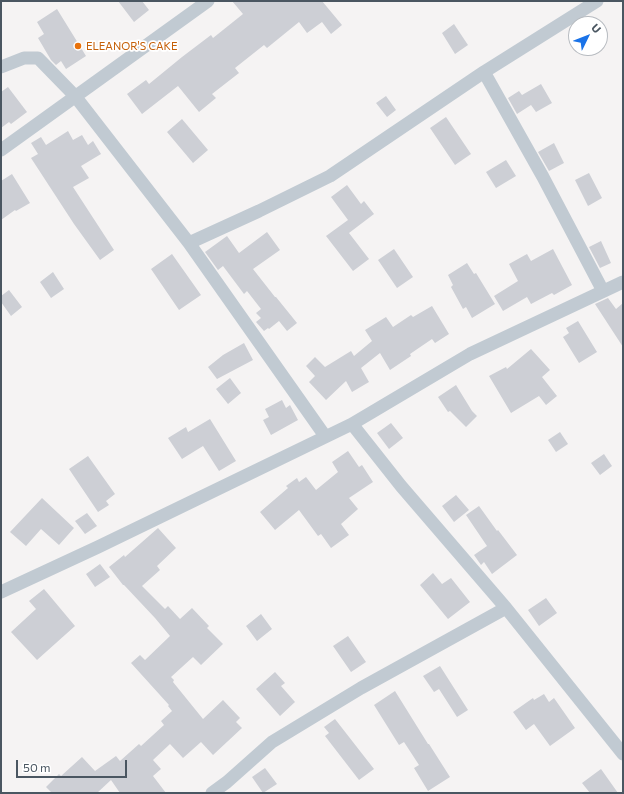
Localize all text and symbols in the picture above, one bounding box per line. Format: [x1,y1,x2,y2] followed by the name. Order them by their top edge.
[568,16,608,56] north arrow
[589,21,604,36] text: U
[86,39,177,53] place label: ELEANOR'S CAKE
[73,41,83,51] marker: ELEANOR'S CAKE
[18,752,129,778] scale bar
[23,760,51,774] text: 50 m

